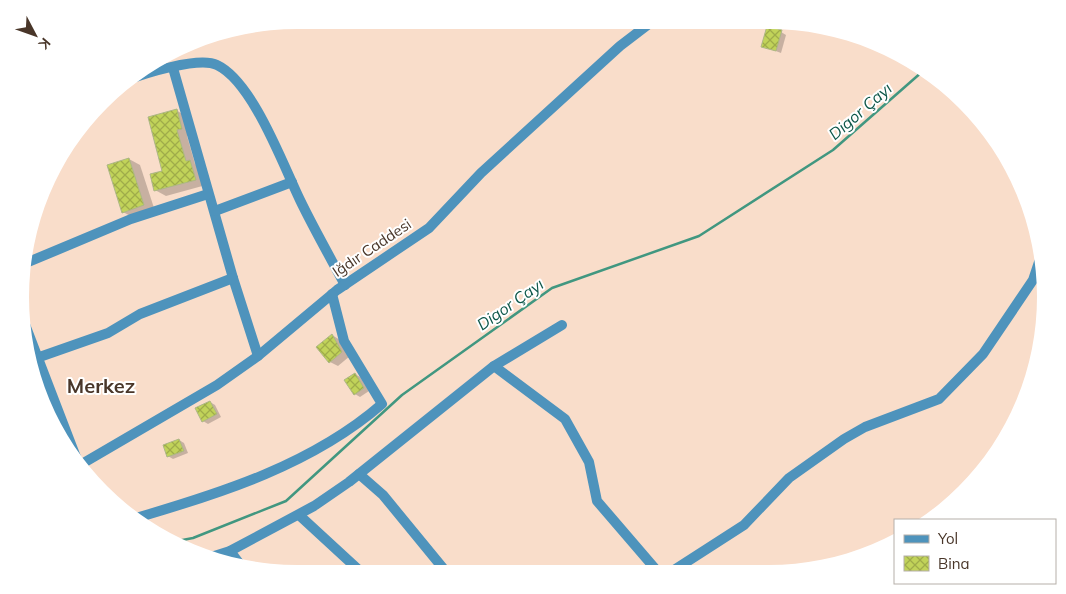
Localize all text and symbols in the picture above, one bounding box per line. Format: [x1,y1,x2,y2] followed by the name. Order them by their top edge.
[10,10,60,60] north arrow
[35,34,55,53] text: K
[824,78,896,144] water label: Digor Çayı
[329,214,415,281] street label: Iğdır Caddesi
[473,274,547,334] water label: Digor Çayı
[67,373,135,398] district label: Merkez
[894,519,1056,584] legend
[937,529,958,548] text: Yol
[938,554,970,573] text: Bina

